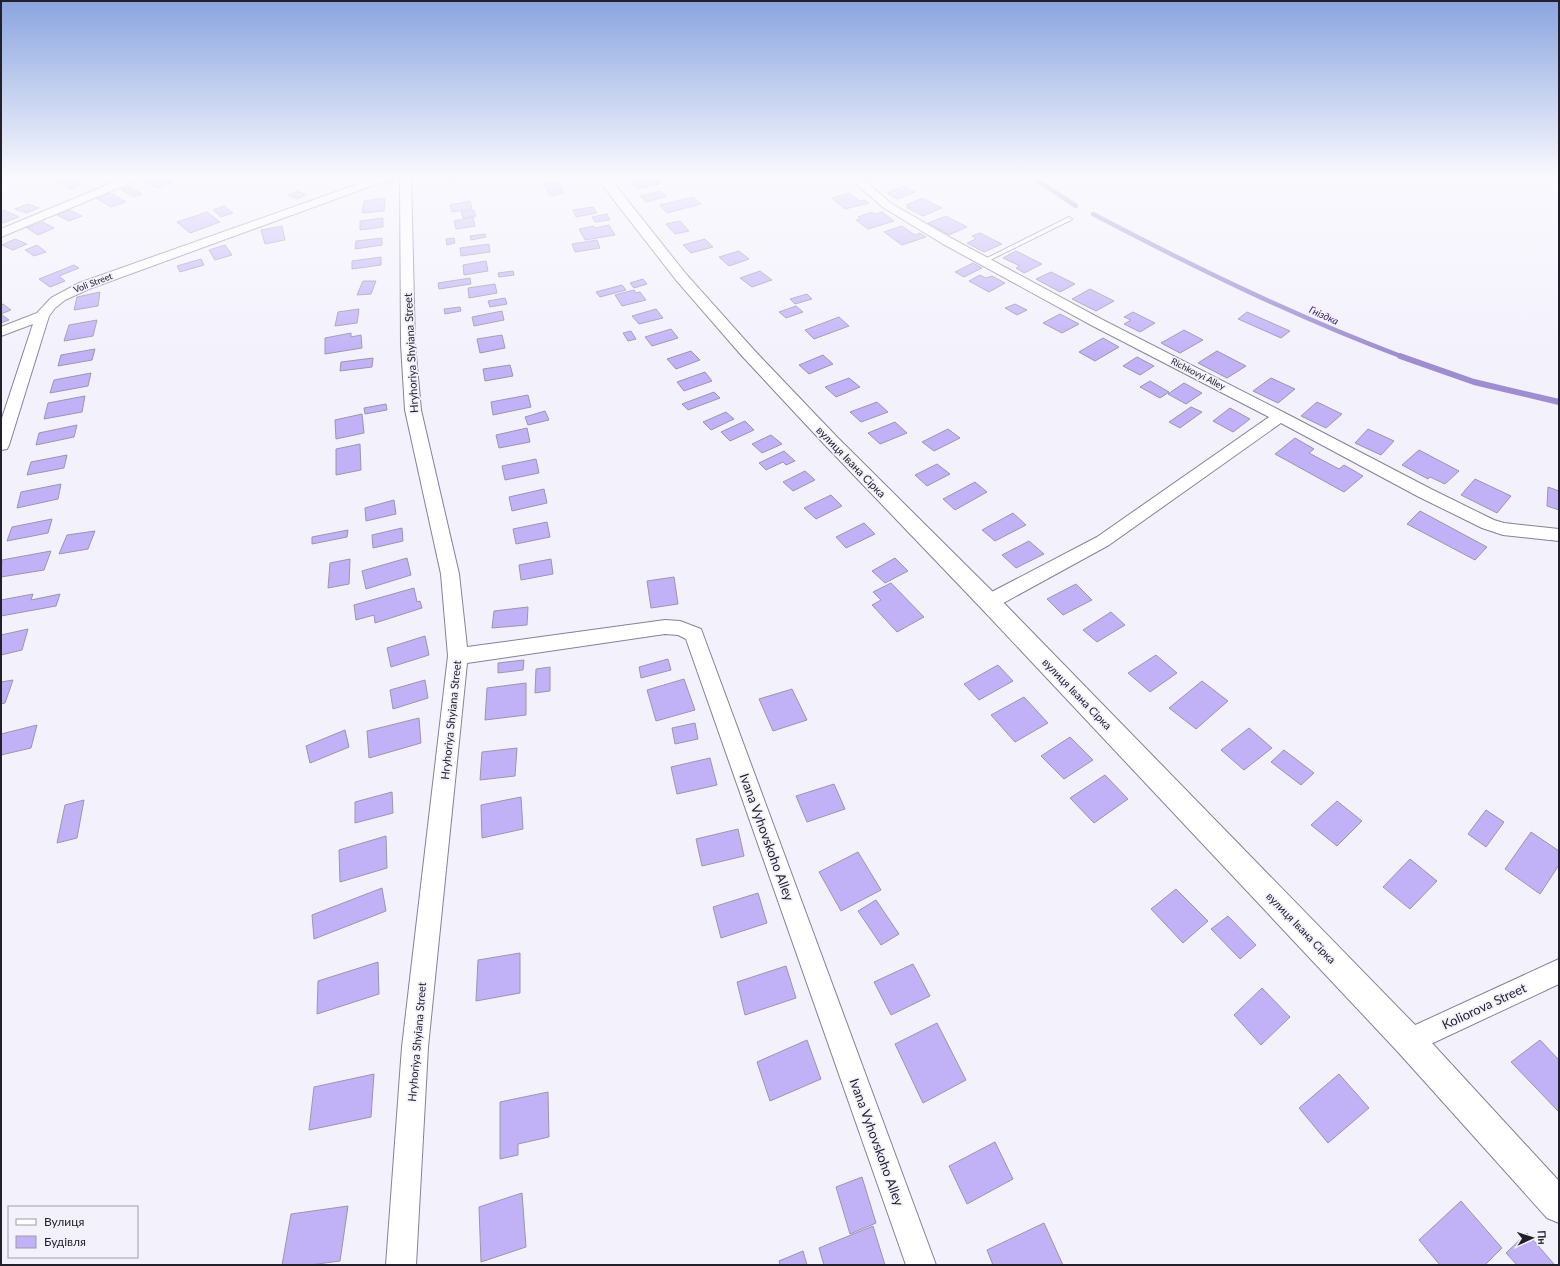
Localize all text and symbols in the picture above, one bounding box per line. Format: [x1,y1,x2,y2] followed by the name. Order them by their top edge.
[72,270,115,295] street label: Voli Street
[401,293,420,413] street label: Hryhoriya Shyiana Street
[1307,303,1341,327] water label: Гніздка
[1169,355,1228,392] street label: Richkovyi Alley
[814,423,889,500] street label: вулиця Івана Сірка
[1040,655,1115,732] street label: вулиця Івана Сірка
[438,660,463,780] street label: Hryhoriya Shyiana Street
[737,771,798,903] street label: Ivana Vyhovskoho Alley
[1264,889,1339,966] street label: вулиця Івана Сірка
[1439,979,1529,1033] street label: Koliorova Street
[405,982,428,1102] street label: Hryhoriya Shyiana Street
[847,1076,908,1208] street label: Ivana Vyhovskoho Alley
[8,1206,138,1258] legend
[44,1214,84,1229] text: Вулиця
[1512,1218,1552,1258] north arrow
[1536,1230,1549,1245] text: Пн
[44,1234,86,1249] text: Будівля

